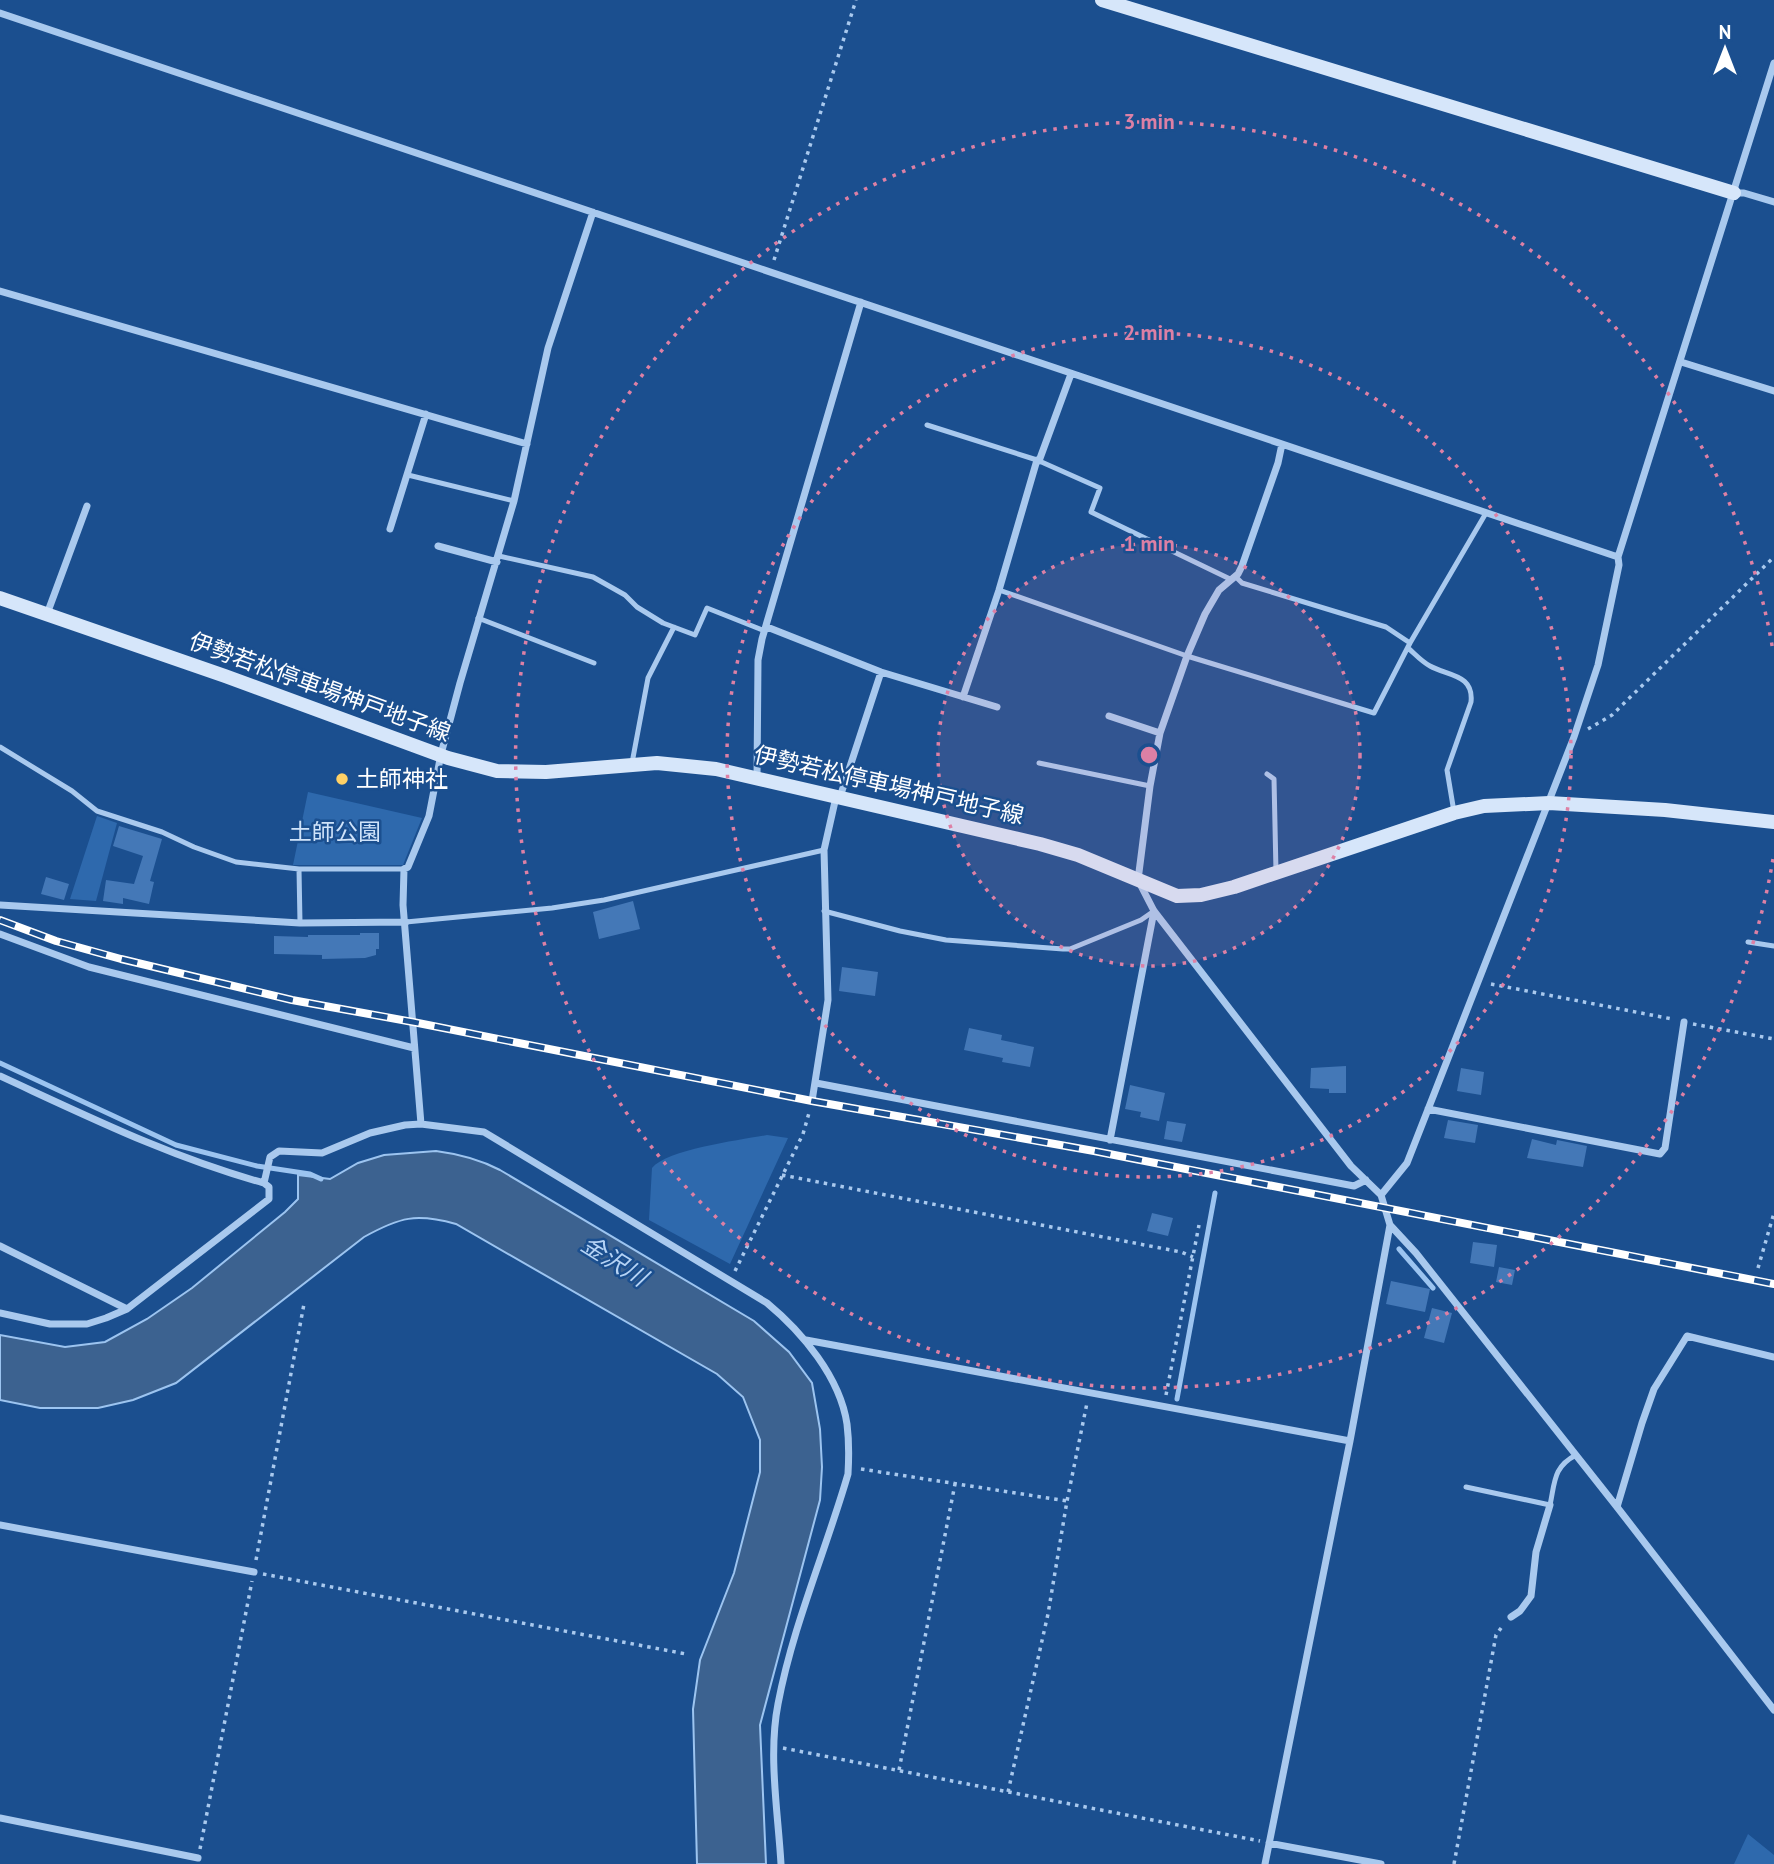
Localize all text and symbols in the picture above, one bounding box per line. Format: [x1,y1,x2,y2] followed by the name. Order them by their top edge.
[1690,14,1760,84] north arrow
[1719,20,1731,44] text: N
[1123,108,1175,135] text: 3 min
[1123,319,1175,346] text: 2 min
[1123,530,1175,557] text: 1 min
[186,626,455,747] street label: 伊勢若松停車場神戸地子線
[751,739,1027,830] street label: 伊勢若松停車場神戸地子線
[1137,743,1161,767] centre of rings
[356,764,448,793] place label: 土師神社
[334,771,350,787] marker: 土師神社
[289,817,381,846] park label: 土師公園
[576,1228,656,1294] water label: 金沢川

